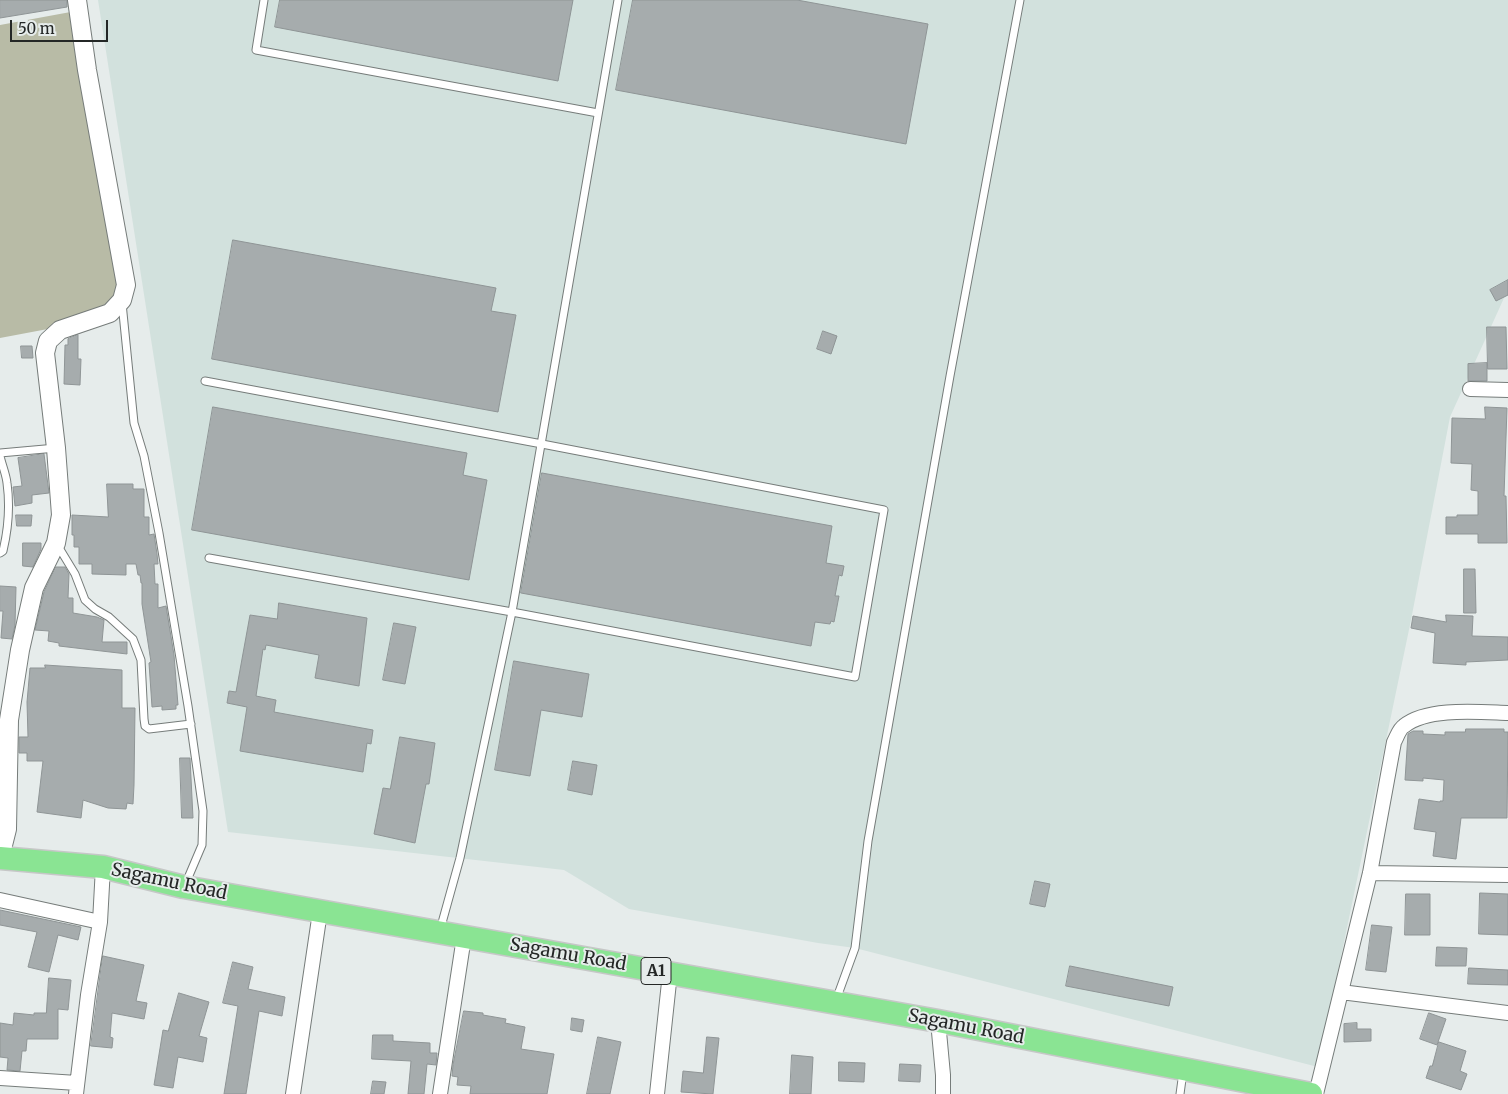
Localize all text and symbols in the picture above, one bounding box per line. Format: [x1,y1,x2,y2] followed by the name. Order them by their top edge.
[12,10,110,42] scale bar
[18,19,55,38] text: 50 m
[109,859,229,905] street label: Sagamu Road
[508,934,628,976] street label: Sagamu Road
[641,958,671,984] road number: A1
[906,1005,1026,1049] street label: Sagamu Road

